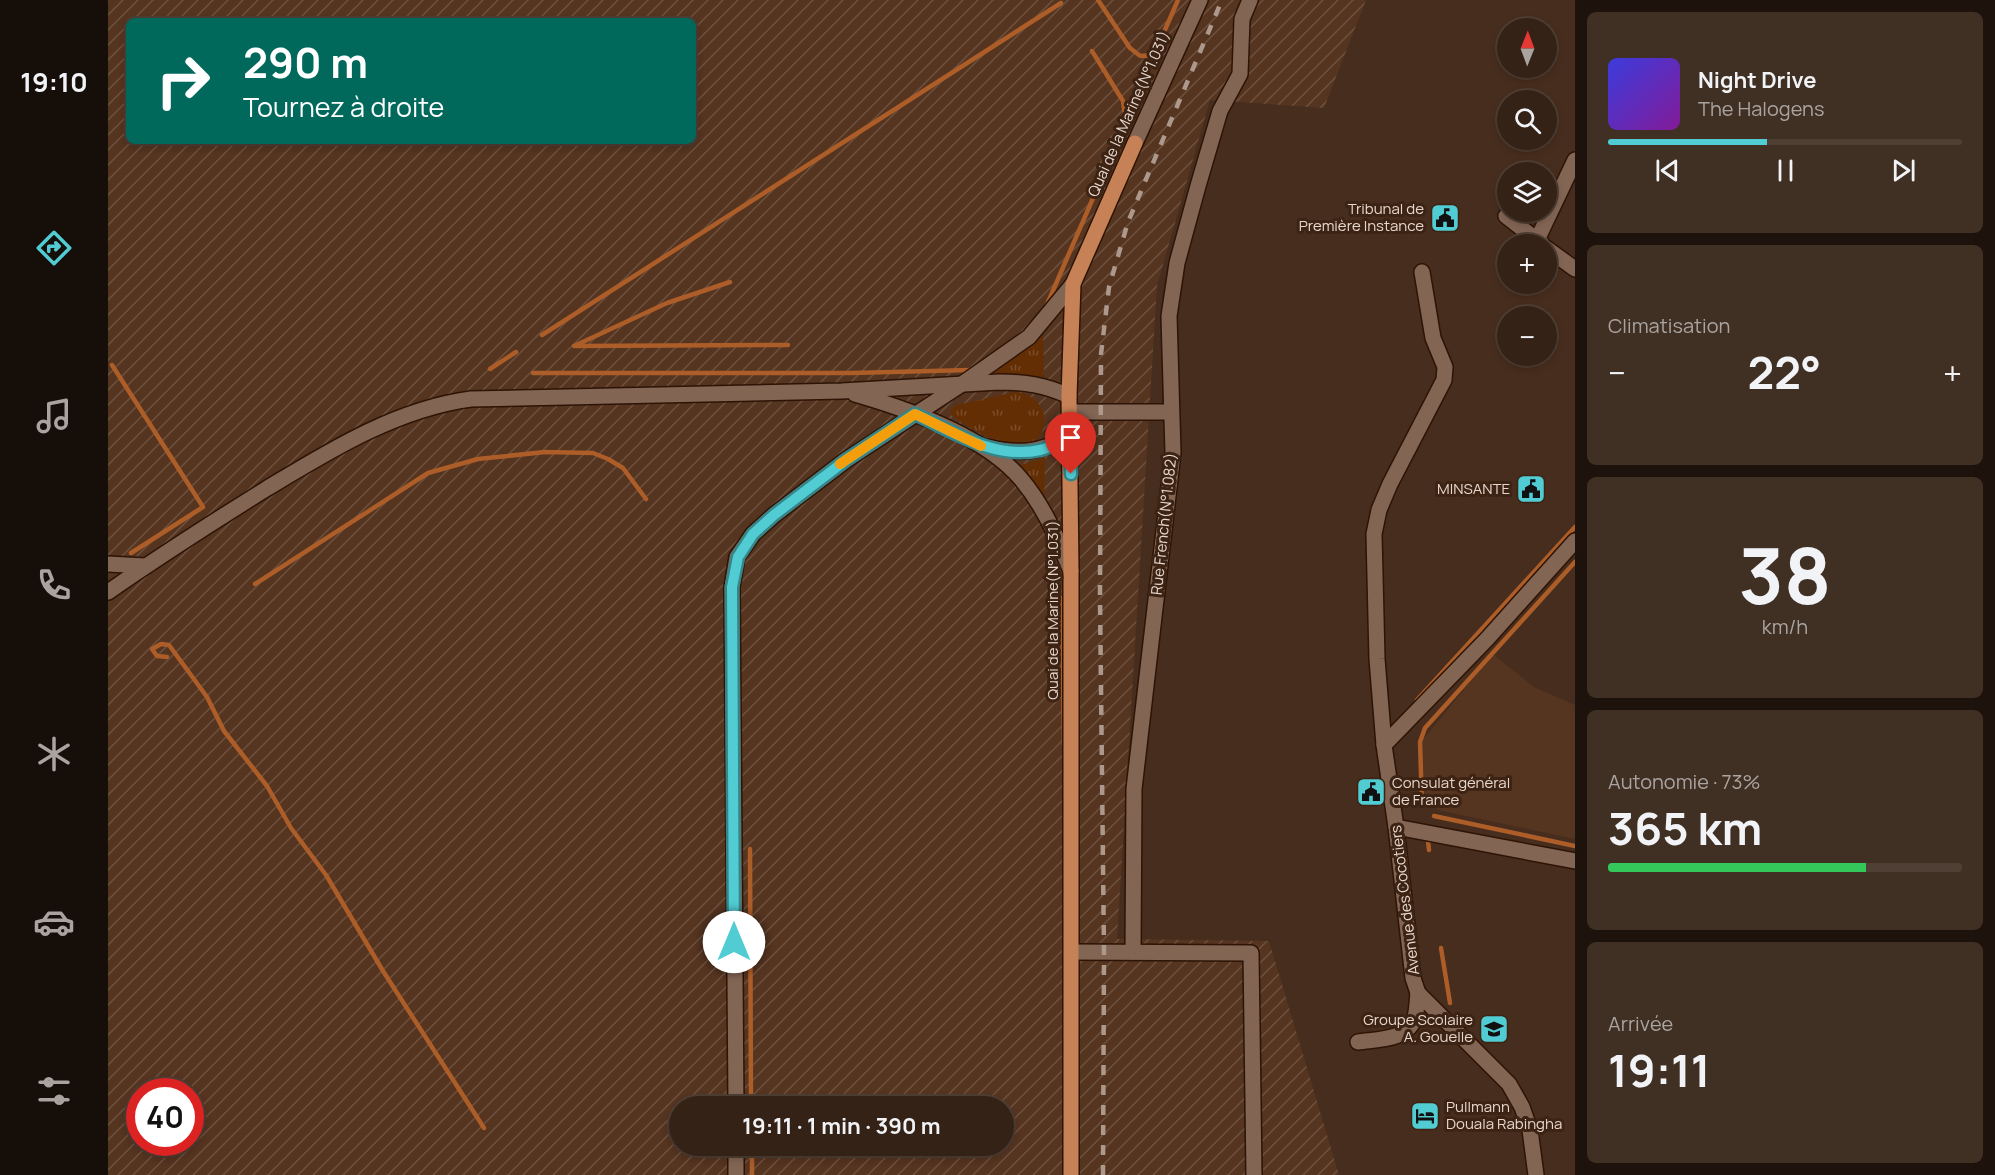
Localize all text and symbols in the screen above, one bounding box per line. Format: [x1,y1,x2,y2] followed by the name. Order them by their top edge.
[1497,18,1557,78] north arrow
[1497,18,1557,366] map controls
[1082,28,1175,200] street label: Quai de la Marine(N°1.031)
[243,33,368,91] text: 290 m
[144,42,222,120] icon: right
[20,63,88,100] text: 19:10
[1698,65,1817,95] text: Night Drive
[243,88,444,125] text: Tournez à droite
[1497,90,1557,150] button: search
[1698,95,1824,122] text: The Halogens
[1651,154,1684,187] icon: previous
[1769,154,1802,187] icon: pause
[1887,154,1920,187] icon: next
[1497,162,1557,222] button: layers
[1299,198,1424,236] place label: Tribunal de Première Instance
[1429,202,1461,234] public building icon: Tribunal de Première Instance
[33,227,75,269] icon: directions
[1497,234,1557,294] button: +
[1497,306,1557,366] button: −
[1608,312,1730,339] text: Climatisation
[1747,341,1821,403] text: 22°
[1608,350,1626,395] text: −
[1943,350,1962,395] text: +
[33,395,75,437] icon: music
[1045,412,1096,474] pin
[1054,421,1087,454] icon: arrive
[1146,452,1181,596] street label: Rue French(N°1.082)
[1515,473,1547,505] public building icon: MINSANTE
[1437,478,1510,499] place label: MINSANTE
[1042,520,1063,700] street label: Quai de la Marine(N°1.031)
[1738,521,1832,627] text: 38
[33,564,75,606] icon: phone
[1762,613,1808,640] text: km/h
[33,733,75,775] icon: climate
[1608,768,1761,795] text: Autonomie · 73%
[1392,772,1510,810] place label: Consulat général de France
[1355,776,1387,808] public building icon: Consulat général de France
[1608,797,1762,859] text: 365 km
[1385,824,1424,976] street label: Avenue des Cocotiers
[33,901,75,943] icon: car
[702,910,766,974] position arrow
[1363,1009,1473,1047] place label: Groupe Scolaire A. Gouelle
[1608,1010,1673,1037] text: Arrivée
[1478,1013,1510,1045] school or university icon: Groupe Scolaire A. Gouelle
[1608,1039,1711,1101] text: 19:11
[33,1070,75,1112] icon: filters
[126,1078,204,1156] speed limit sign: 40
[1446,1096,1562,1134] place label: Pullmann Douala Rabingha
[1409,1100,1441,1132] hotel icon: Pullmann Douala Rabingha
[742,1111,941,1141] text: 19:11 · 1 min · 390 m

